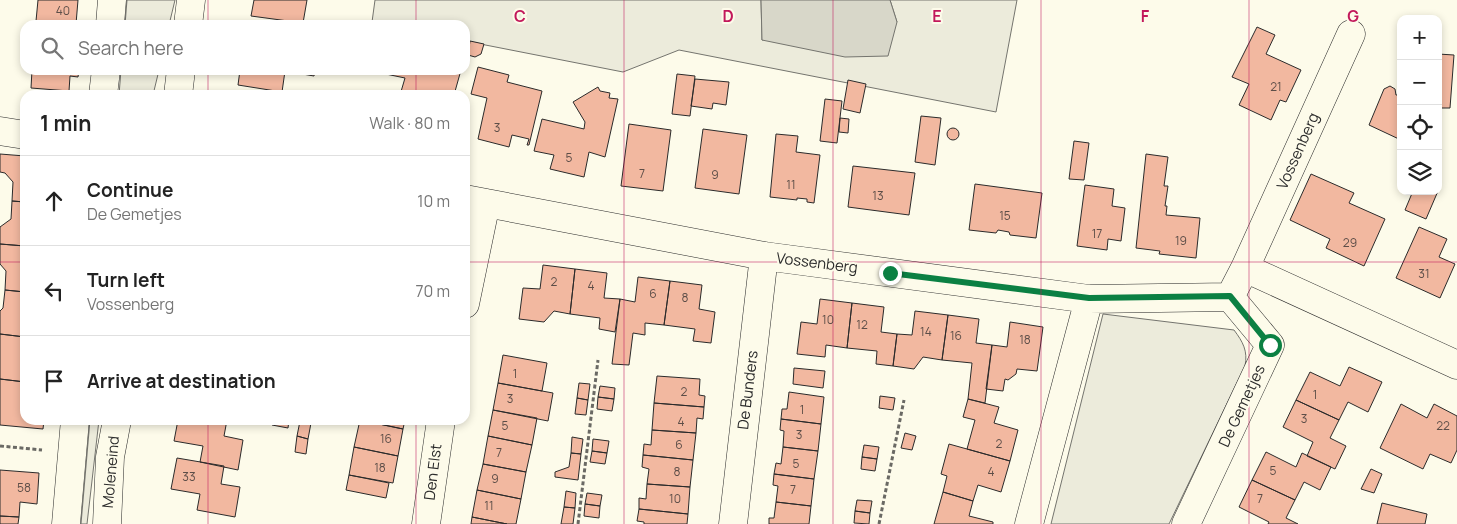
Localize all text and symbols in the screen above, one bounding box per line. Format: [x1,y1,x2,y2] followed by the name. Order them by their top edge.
[56,2,70,19] house number: 40
[514,5,526,27] text: C
[722,5,734,27] text: D
[932,5,942,27] text: E
[1141,5,1150,27] text: F
[1347,5,1359,27] text: G
[1397,15,1442,195] map controls
[1397,15,1442,60] button: +
[20,20,470,75] search box
[38,34,66,62] icon: search
[78,35,184,61] text: Search here
[1397,60,1442,105] button: −
[1270,78,1282,95] house number: 21
[1397,105,1442,150] button: locate
[40,109,91,137] text: 1 min
[1271,109,1324,192] street label: Vossenberg
[369,112,450,134] text: Walk · 80 m
[494,119,500,136] house number: 3
[566,149,573,166] house number: 5
[1397,150,1442,195] button: layers
[639,165,645,182] house number: 7
[711,166,719,183] house number: 9
[786,176,796,193] house number: 11
[87,177,173,203] text: Continue
[40,187,68,215] icon: ahead
[872,187,884,204] house number: 13
[417,190,450,212] text: 10 m
[87,203,182,225] text: De Gemetjes
[999,207,1011,224] house number: 15
[1092,225,1102,242] house number: 17
[1175,232,1187,249] house number: 19
[1343,234,1357,251] house number: 29
[775,247,859,278] street label: Vossenberg
[879,262,902,285] route end
[1418,265,1430,282] house number: 31
[87,267,165,293] text: Turn left
[551,273,558,290] house number: 2
[40,277,68,305] icon: left
[587,277,595,294] house number: 4
[415,280,450,302] text: 70 m
[649,285,657,302] house number: 6
[682,289,689,306] house number: 8
[87,293,174,315] text: Vossenberg
[822,311,834,328] house number: 10
[856,316,868,333] house number: 12
[920,323,932,340] house number: 14
[950,327,962,344] house number: 16
[1019,331,1031,348] house number: 18
[1259,334,1282,357] route start
[732,349,763,431] street label: De Bunders
[1213,361,1270,450] street label: De Gemetjes
[513,365,517,382] house number: 1
[40,367,68,395] icon: arrive
[87,368,276,394] text: Arrive at destination
[681,383,688,400] house number: 2
[1313,386,1317,403] house number: 1
[507,390,513,407] house number: 3
[800,401,804,418] house number: 1
[1301,410,1307,427] house number: 3
[677,413,685,430] house number: 4
[502,417,509,434] house number: 5
[1436,417,1450,434] house number: 22
[796,426,802,443] house number: 3
[380,430,392,447] house number: 16
[97,435,124,509] street label: Moleneind
[996,435,1003,452] house number: 2
[675,436,683,453] house number: 6
[419,443,446,501] street label: Den Elst
[496,444,502,461] house number: 7
[793,455,800,472] house number: 5
[374,459,386,476] house number: 18
[1270,462,1277,479] house number: 5
[674,463,681,480] house number: 8
[987,463,995,480] house number: 4
[182,468,196,485] house number: 33
[491,470,499,487] house number: 9
[17,479,31,496] house number: 58
[790,481,796,498] house number: 7
[669,490,681,507] house number: 10
[1257,490,1263,507] house number: 7
[484,497,494,514] house number: 11

